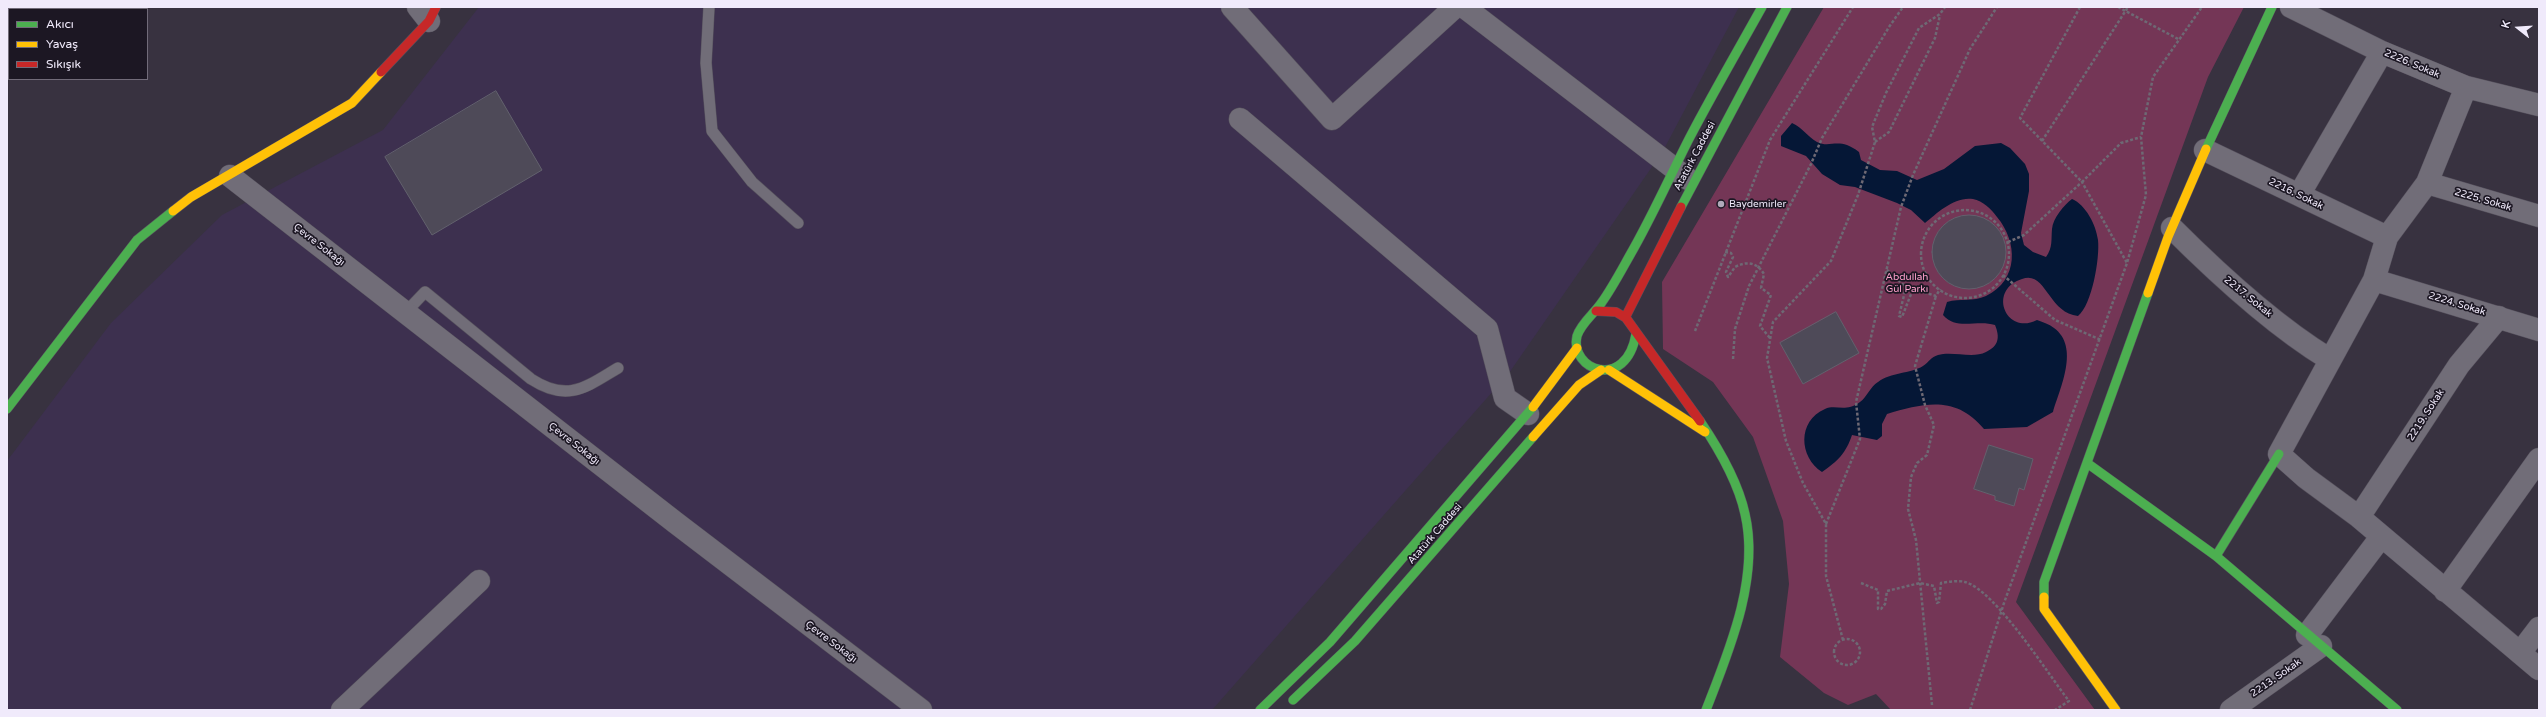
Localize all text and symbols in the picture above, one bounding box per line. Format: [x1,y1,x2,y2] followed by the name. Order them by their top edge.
[8,8,148,80] legend
[2498,8,2538,48] north arrow
[46,17,74,31] text: Akıcı
[2499,19,2513,30] text: K
[46,37,78,51] text: Yavaş
[2383,47,2441,81] street label: 2226. Sokak
[46,57,81,71] text: Sıkışık
[1672,119,1718,193] street label: Atatürk Caddesi
[2267,176,2325,212] street label: 2216. Sokak
[2453,186,2513,214] street label: 2225. Sokak
[1729,198,1786,210] place label: Baydemirler
[1716,199,1726,209] marker: Baydemirler
[291,221,347,269] street label: Çevre Sokağı
[1886,271,1928,294] park label: Abdullah Gül Parkı
[2222,274,2274,320] street label: 2217. Sokak
[2427,290,2487,318] street label: 2224. Sokak
[2405,387,2447,443] street label: 2219. Sokak
[546,420,602,468] street label: Çevre Sokağı
[1405,501,1465,567] street label: Atatürk Caddesi
[803,619,859,665] street label: Çevre Sokağı
[2248,656,2304,700] street label: 2213. Sokak

